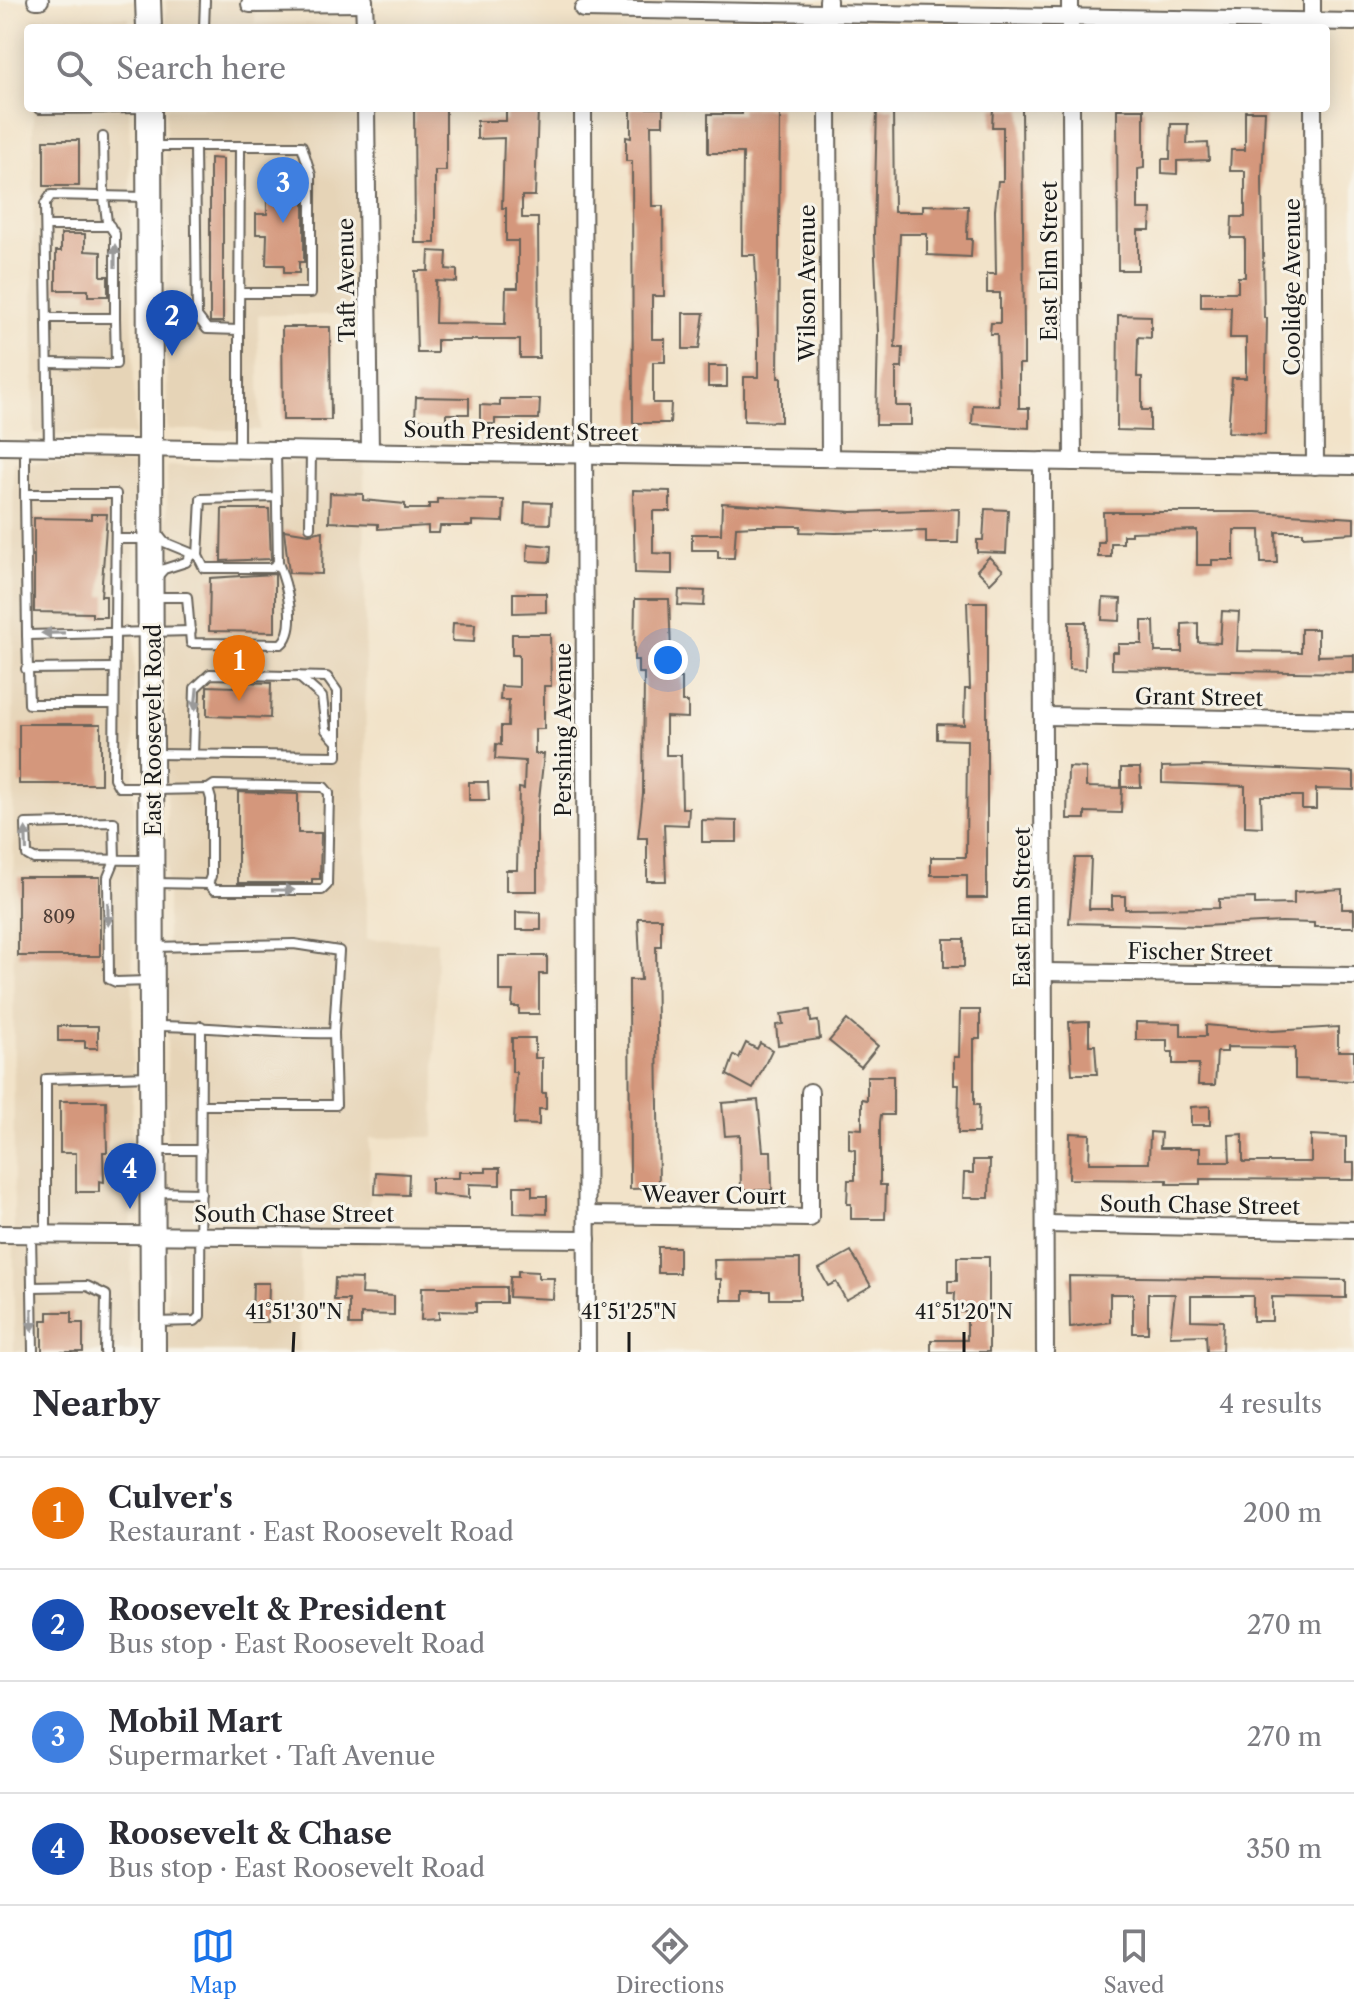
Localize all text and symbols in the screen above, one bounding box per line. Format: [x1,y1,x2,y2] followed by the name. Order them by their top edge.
[24,24,1330,112] search box
[52,46,96,90] icon: search
[116,50,286,87] text: Search here
[257,157,309,223] pin: 3
[1036,181,1063,341] street label: East Elm Street
[1279,198,1306,376] street label: Coolidge Avenue
[794,204,821,363] street label: Wilson Avenue
[332,218,361,342] street label: Taft Avenue
[109,243,121,268] one-way arrow
[146,290,198,356] pin: 2
[403,416,639,447] street label: South President Street
[140,624,167,836] street label: East Roosevelt Road
[40,627,65,640] one-way arrow
[213,635,265,701] pin: 1
[648,640,688,680] your location
[550,643,577,817] street label: Pershing Avenue
[1135,683,1264,712] street label: Grant Street
[189,687,202,712] one-way arrow
[20,826,33,851] one-way arrow
[1009,827,1036,987] street label: East Elm Street
[271,884,296,896] one-way arrow
[102,902,114,927] one-way arrow
[43,906,75,928] house number: 809
[1127,938,1273,967] street label: Fischer Street
[104,1143,156,1209] pin: 4
[640,1181,787,1210] street label: Weaver Court
[1100,1190,1300,1221] street label: South Chase Street
[194,1201,394,1228] street label: South Chase Street
[245,1300,343,1324] text: 41°51'30"N
[581,1300,677,1324] text: 41°51'25"N
[915,1300,1013,1324] text: 41°51'20"N
[26,1308,39,1333] one-way arrow
[32,1383,160,1425] text: Nearby
[1219,1388,1322,1420] text: 4 results
[108,1479,233,1516] text: Culver's
[52,1497,64,1529] text: 1
[1243,1497,1322,1529] text: 200 m
[108,1516,514,1548] text: Restaurant · East Roosevelt Road
[108,1591,446,1628] text: Roosevelt & President
[50,1609,66,1641] text: 2
[1247,1609,1322,1641] text: 270 m
[108,1628,485,1660] text: Bus stop · East Roosevelt Road
[108,1703,282,1740] text: Mobil Mart
[51,1721,65,1753] text: 3
[1247,1721,1322,1753] text: 270 m
[108,1740,435,1772] text: Supermarket · Taft Avenue
[108,1815,392,1852] text: Roosevelt & Chase
[50,1833,66,1865] text: 4
[1246,1833,1322,1865] text: 350 m
[108,1852,485,1884] text: Bus stop · East Roosevelt Road
[189,1924,237,1999] tab: Map
[616,1924,724,1999] tab: Directions
[1103,1924,1164,1999] tab: Saved

